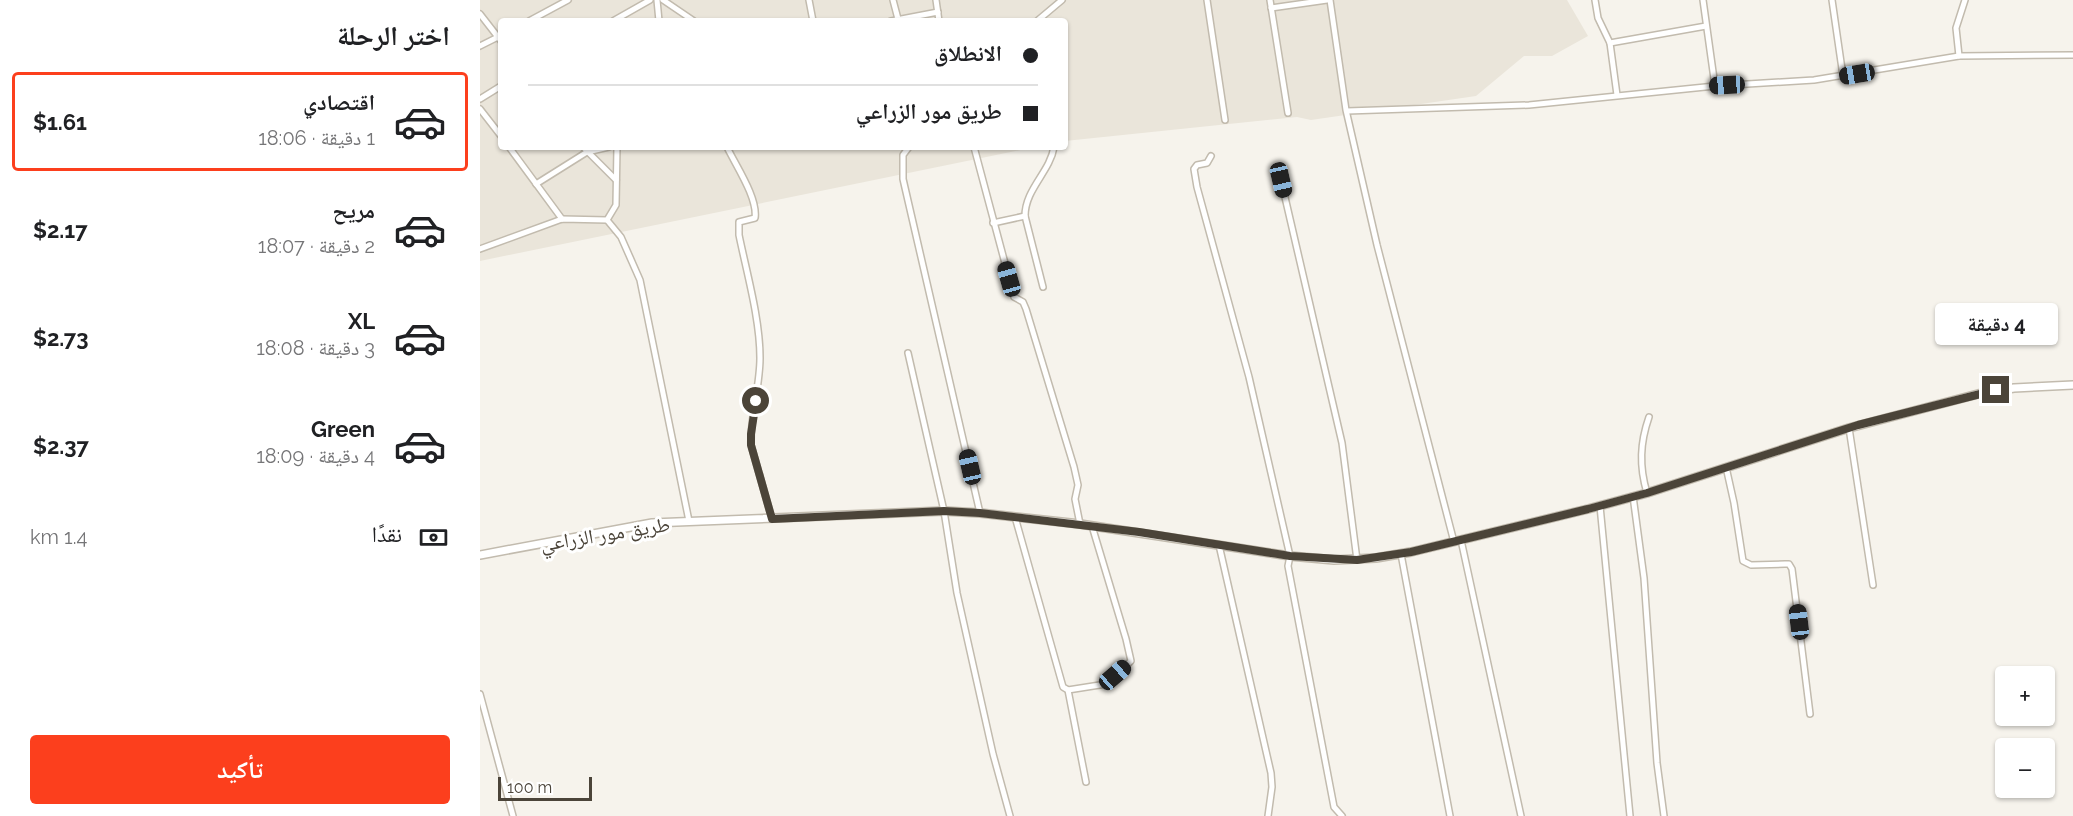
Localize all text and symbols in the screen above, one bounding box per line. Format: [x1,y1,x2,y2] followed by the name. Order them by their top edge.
[337,20,450,51] text: اختر الرحلة
[934,40,1002,66] text: الانطلاق
[1838,62,1876,86] car
[1709,75,1745,95] car
[303,89,375,115] text: اقتصادي
[393,95,447,149] icon: car
[856,98,1002,124] text: طريق مور الزراعي
[33,109,87,135] text: $1.61
[258,126,375,150] text: 1 دقيقة · 18:06
[1268,160,1294,200] car
[332,197,375,223] text: مريح
[393,203,447,257] icon: car
[33,217,88,243] text: $2.17
[258,234,375,258] text: 2 دقيقة · 18:07
[995,259,1023,299] car
[1934,303,2057,345] callout: 4 دقيقة
[348,308,375,334] text: XL
[393,311,447,365] icon: car
[1967,312,2026,336] text: 4 دقيقة
[33,325,89,351] text: $2.73
[256,336,375,360] text: 3 دقيقة · 18:08
[1982,376,2009,403] route end
[742,387,769,414] route start
[311,416,375,442] text: Green
[393,419,447,473] icon: car
[33,433,89,459] text: $2.37
[256,444,375,468] text: 4 دقيقة · 18:09
[957,447,983,487] car
[539,512,672,560] street label: طريق مور الزراعي
[372,521,402,547] text: نقدًا
[417,521,450,554] icon: cash
[30,525,87,549] text: 1.4 km
[1788,603,1810,641] car
[1096,656,1134,694] car
[1995,666,2055,798] map controls
[1995,666,2055,726] button: +
[30,735,450,804] button: تأكيد
[1995,738,2055,798] button: −
[498,774,592,802] scale bar
[507,778,552,797] text: 100 m

